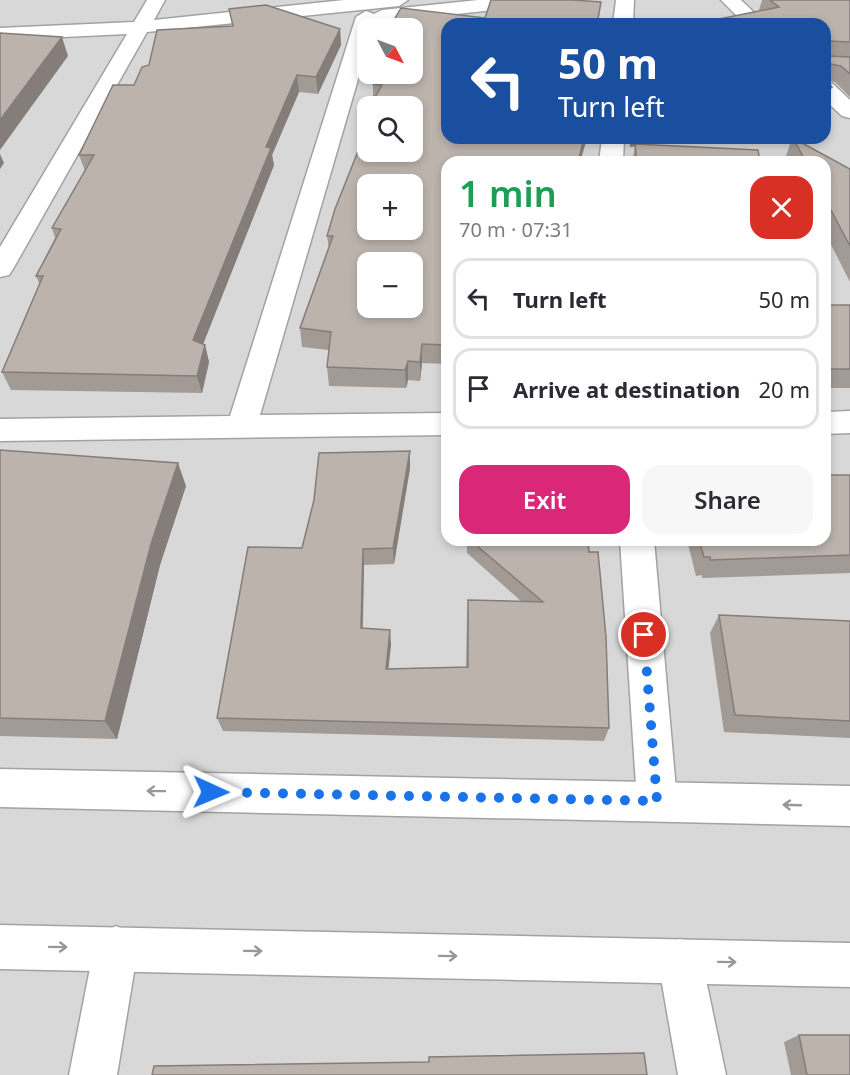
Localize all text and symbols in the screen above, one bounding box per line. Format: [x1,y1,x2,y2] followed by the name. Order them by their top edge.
[357,18,423,84] north arrow
[357,18,423,318] map controls
[558,34,658,91] text: 50 m
[459,42,537,120] icon: left
[558,88,664,125] text: Turn left
[357,96,423,162] button: search
[459,169,557,218] text: 1 min
[357,174,423,240] button: +
[750,176,813,239] button: close
[459,216,573,243] text: 70 m · 07:31
[357,252,423,318] button: −
[462,282,495,315] icon: left
[513,284,607,314] text: Turn left
[759,284,810,314] text: 50 m
[462,372,495,405] icon: arrive
[513,374,740,404] text: Arrive at destination
[759,374,810,404] text: 20 m
[459,465,630,534] button: Exit
[642,465,813,534] button: Share
[618,609,669,660] pin
[627,618,660,651] icon: arrive
[179,760,243,824] position arrow
[146,785,166,797] one-way arrow
[782,799,802,811] one-way arrow
[48,941,68,953] one-way arrow
[243,945,263,957] one-way arrow
[438,950,458,961] one-way arrow
[717,956,737,968] one-way arrow

